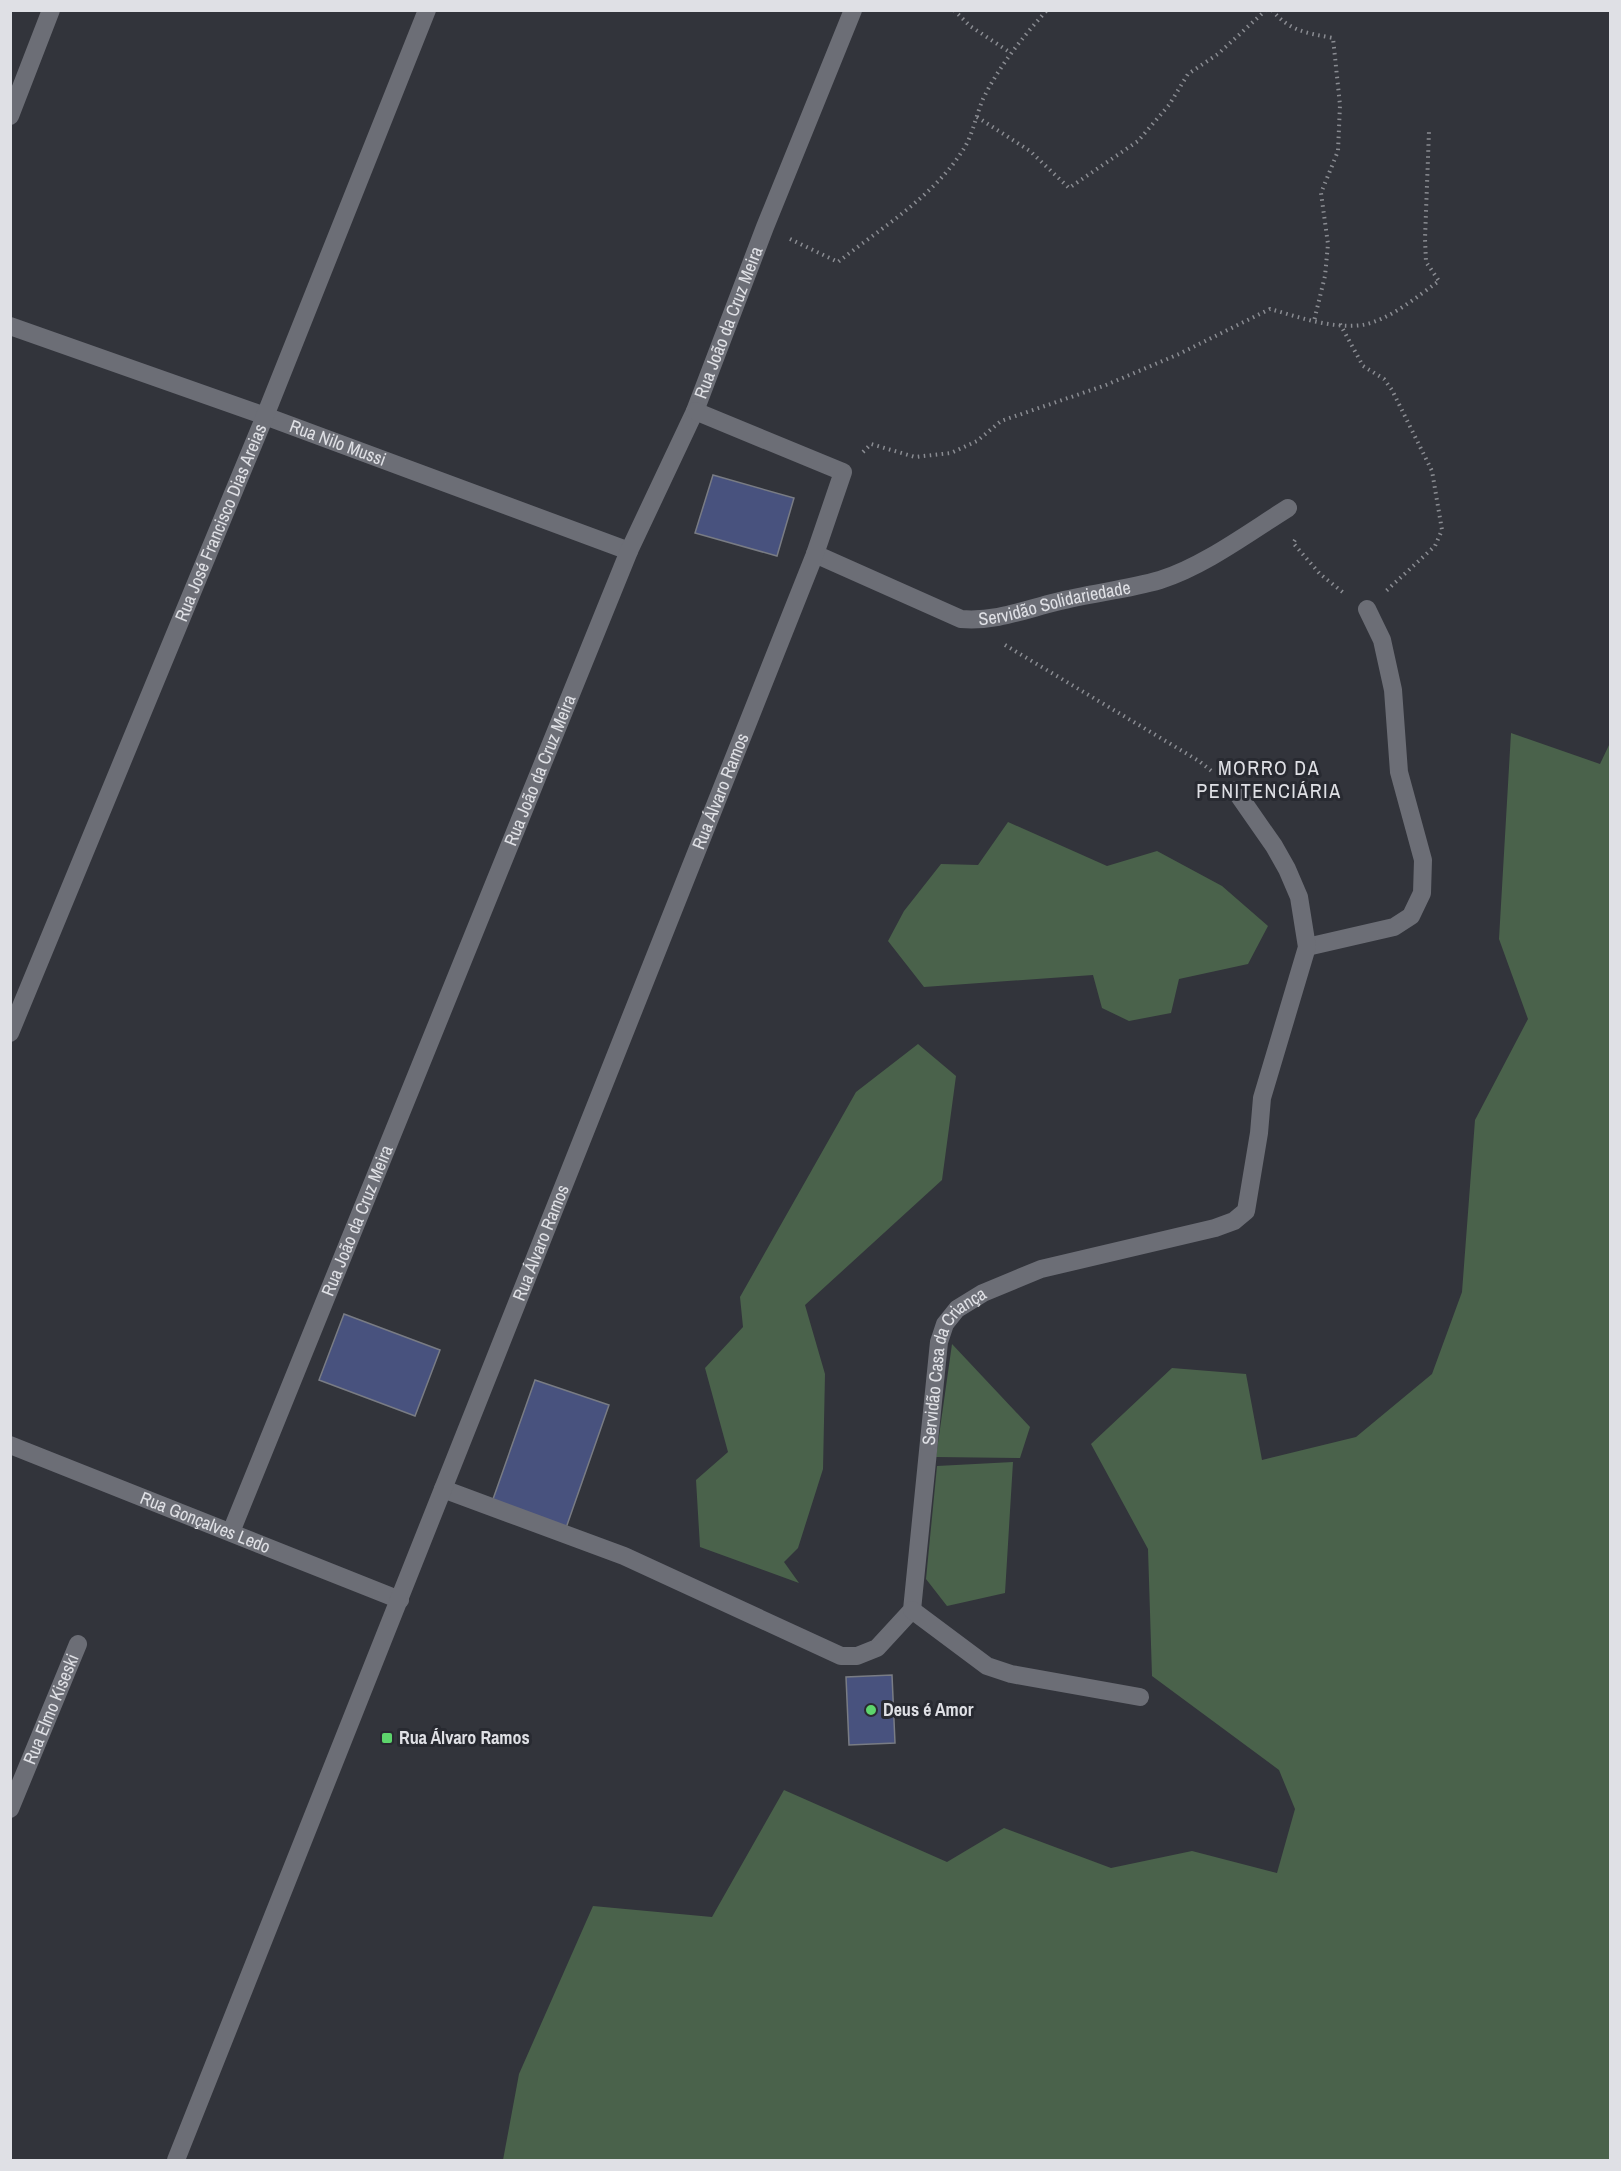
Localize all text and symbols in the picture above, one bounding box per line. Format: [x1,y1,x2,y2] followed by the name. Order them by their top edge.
[688,243,768,402] street label: Rua João da Cruz Meira
[286,413,390,472] street label: Rua Nilo Mussi
[168,420,272,625] street label: Rua José Francisco Dias Areias
[977,574,1133,631] street label: Servidão Solidariedade
[498,691,581,849] street label: Rua João da Cruz Meira
[686,729,754,853] street label: Rua Álvaro Ramos
[1196,754,1342,804] district label: MORRO DA PENITENCIÁRIA
[315,1141,399,1300] street label: Rua João da Cruz Meira
[506,1181,575,1305] street label: Rua Álvaro Ramos
[916,1281,991,1446] street label: Servidão Casa da Criança
[137,1485,274,1559] street label: Rua Gonçalves Ledo
[17,1650,85,1768] street label: Rua Elmo Kiseski
[883,1697,974,1722] place label: Deus é Amor
[864,1703,878,1717] marker: Deus é Amor
[399,1725,530,1750] place label: Rua Álvaro Ramos
[380,1731,394,1745] marker: Rua Álvaro Ramos

